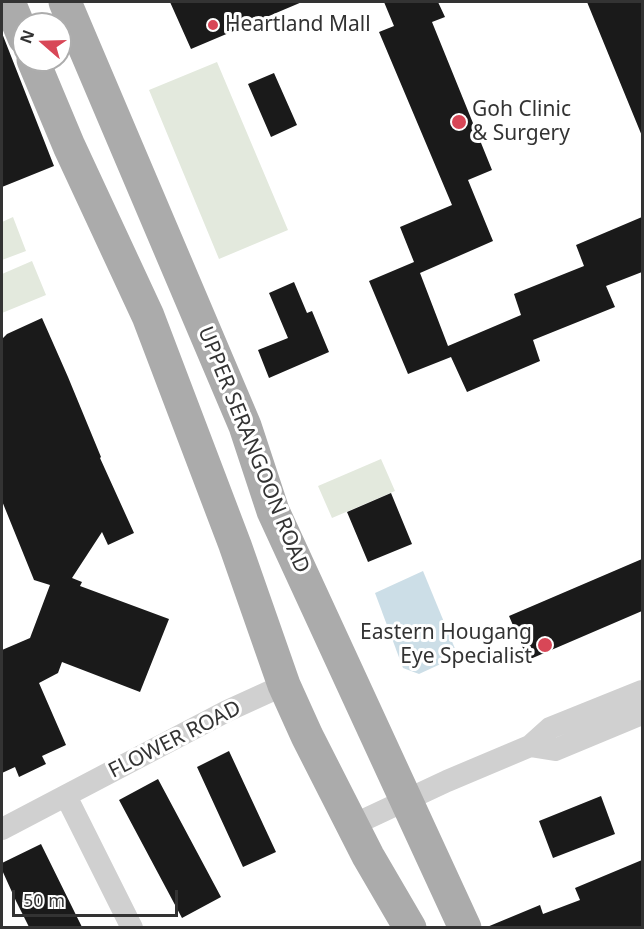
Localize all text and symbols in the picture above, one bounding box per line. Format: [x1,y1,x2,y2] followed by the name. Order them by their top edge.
[12,12,72,72] north arrow
[225,12,371,38] place label: Heartland Mall
[206,18,220,32] marker: Heartland Mall
[14,27,40,46] text: N
[472,97,571,147] place label: Goh Clinic & Surgery
[450,113,468,131] marker: Goh Clinic & Surgery
[192,323,314,577] street label: UPPER SERANGOON ROAD
[360,620,532,670] place label: Eastern Hougang Eye Specialist
[536,636,554,654] marker: Eastern Hougang Eye Specialist
[105,696,245,784] street label: FLOWER ROAD
[15,878,182,916] scale bar
[23,888,65,912] text: 50 m

